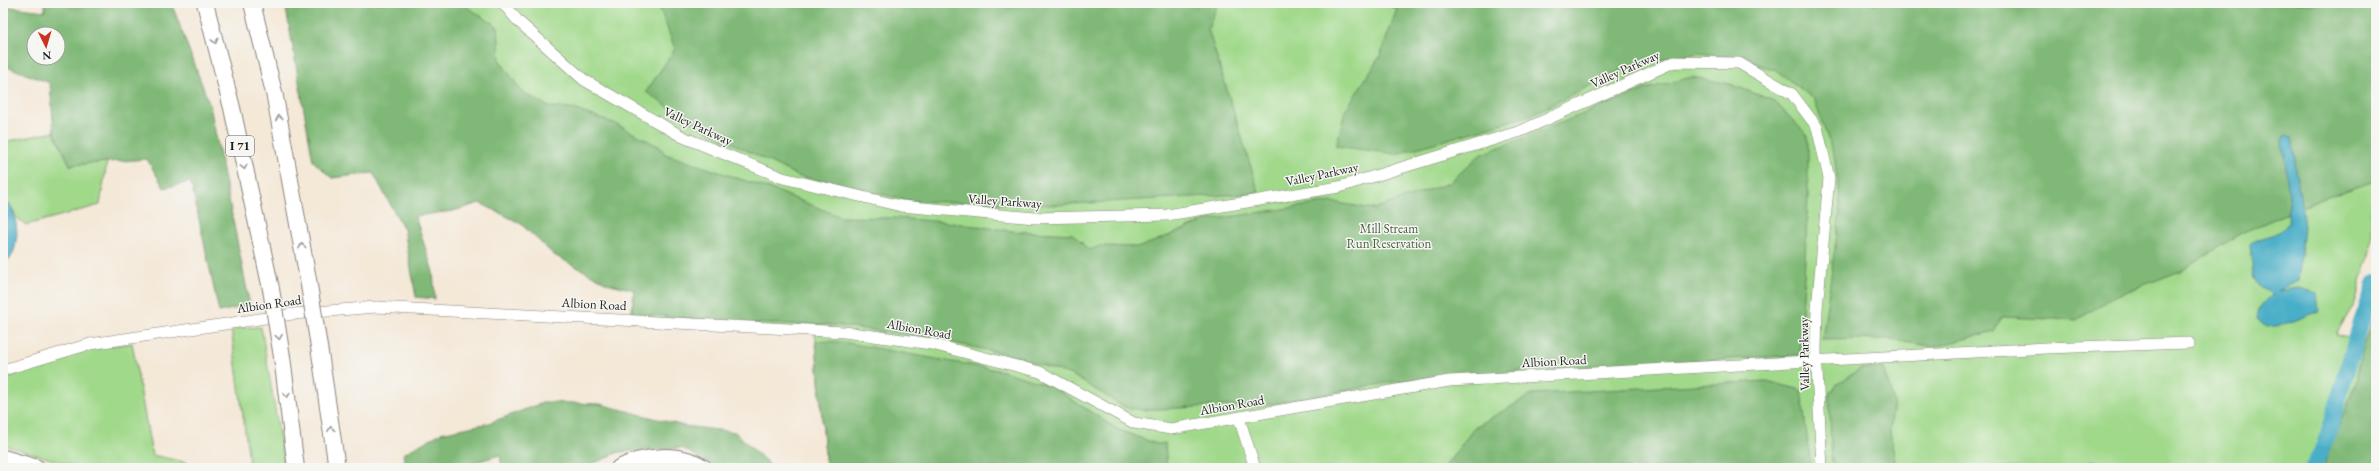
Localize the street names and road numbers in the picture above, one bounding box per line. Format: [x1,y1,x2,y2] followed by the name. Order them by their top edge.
[1588,46,1662,92] street label: Valley Parkway
[661,103,735,149] street label: Valley Parkway
[226,136,254,156] road number: I 71
[1284,158,1360,190] street label: Valley Parkway
[968,190,1043,212] street label: Valley Parkway
[235,291,303,317] street label: Albion Road
[560,294,627,314] street label: Albion Road
[884,315,953,343] street label: Albion Road
[1795,317,1813,391] street label: Valley Parkway
[1520,351,1587,371] street label: Albion Road
[1197,391,1266,419] street label: Albion Road

